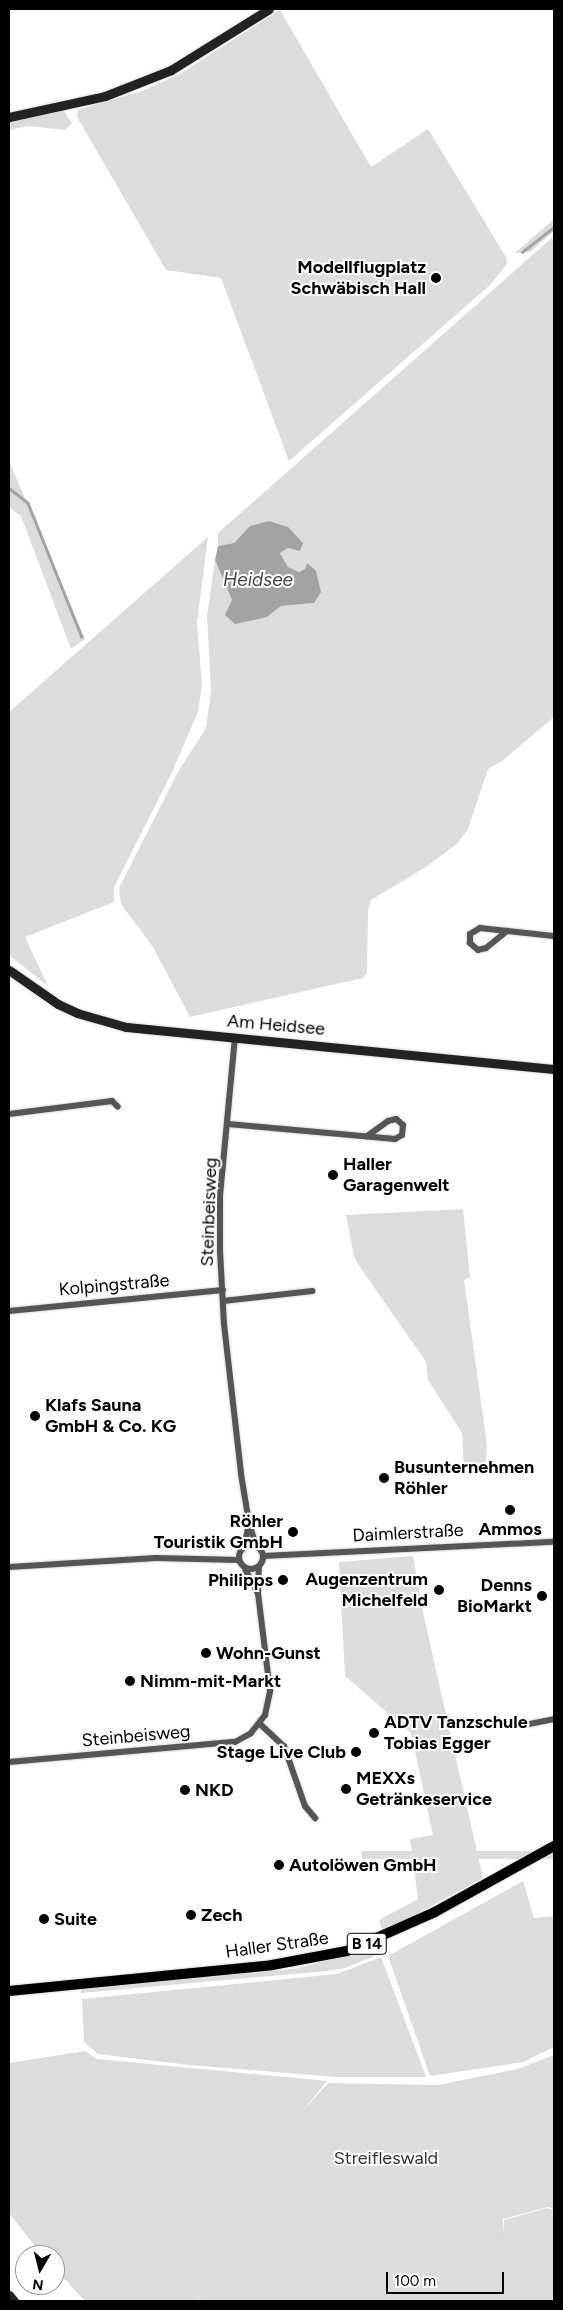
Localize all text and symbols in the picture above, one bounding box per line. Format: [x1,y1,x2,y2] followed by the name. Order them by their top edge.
[291,257,426,300] place label: Modellflugplatz Schwäbisch Hall
[430,272,442,284] marker: Modellflugplatz Schwäbisch Hall
[223,569,293,591] water label: Heidsee
[226,1010,326,1040] street label: Am Heidsee
[343,1154,450,1196] place label: Haller Garagenwelt
[196,1157,222,1267] street label: Steinbeisweg
[327,1169,339,1181] marker: Haller Garagenwelt
[58,1269,170,1301] street label: Kolpingstraße
[45,1395,176,1438] place label: Klafs Sauna GmbH & Co. KG
[29,1410,41,1422] marker: Klafs Sauna GmbH & Co. KG
[394,1457,534,1500] place label: Busunternehmen Röhler
[378,1472,390,1484] marker: Busunternehmen Röhler
[504,1504,516,1516] marker: Ammos
[154,1511,283,1554] place label: Röhler Touristik GmbH
[478,1518,542,1540] place label: Ammos
[352,1519,464,1547] street label: Daimlerstraße
[287,1526,299,1538] marker: Röhler Touristik GmbH
[208,1569,273,1591] place label: Philipps
[305,1569,428,1612] place label: Augenzentrum Michelfeld
[277,1574,289,1586] marker: Philipps
[457,1575,532,1618] place label: Denns BioMarkt
[432,1583,446,1597] marker: Augenzentrum Michelfeld
[536,1590,548,1602] marker: Denns BioMarkt
[216,1642,321,1664] place label: Wohn-Gunst
[200,1647,212,1659] marker: Wohn-Gunst
[140,1670,281,1692] place label: Nimm-mit-Markt
[124,1675,136,1687] marker: Nimm-mit-Markt
[384,1712,528,1755] place label: ADTV Tanzschule Tobias Egger
[81,1720,191,1752] street label: Steinbeisweg
[368,1727,380,1739] marker: ADTV Tanzschule Tobias Egger
[217,1741,346,1763] place label: Stage Live Club
[350,1746,362,1758] marker: Stage Live Club
[356,1768,492,1810] place label: MEXXs Getränkeservice
[195,1779,234,1801] place label: NKD
[340,1783,352,1795] marker: MEXXs Getränkeservice
[179,1784,191,1796] marker: NKD
[289,1854,437,1876] place label: Autolöwen GmbH
[273,1859,285,1871] marker: Autolöwen GmbH
[201,1904,242,1926] place label: Zech
[54,1908,97,1930] place label: Suite
[185,1909,197,1921] marker: Zech
[38,1913,50,1925] marker: Suite
[224,1927,330,1963] street label: Haller Straße
[346,1930,388,1958] road number: B 14
[334,2147,438,2169] park label: Streifleswald
[15,2245,65,2295] north arrow
[388,2262,506,2294] scale bar
[394,2272,436,2290] text: 100 m
[31,2275,45,2294] text: N

